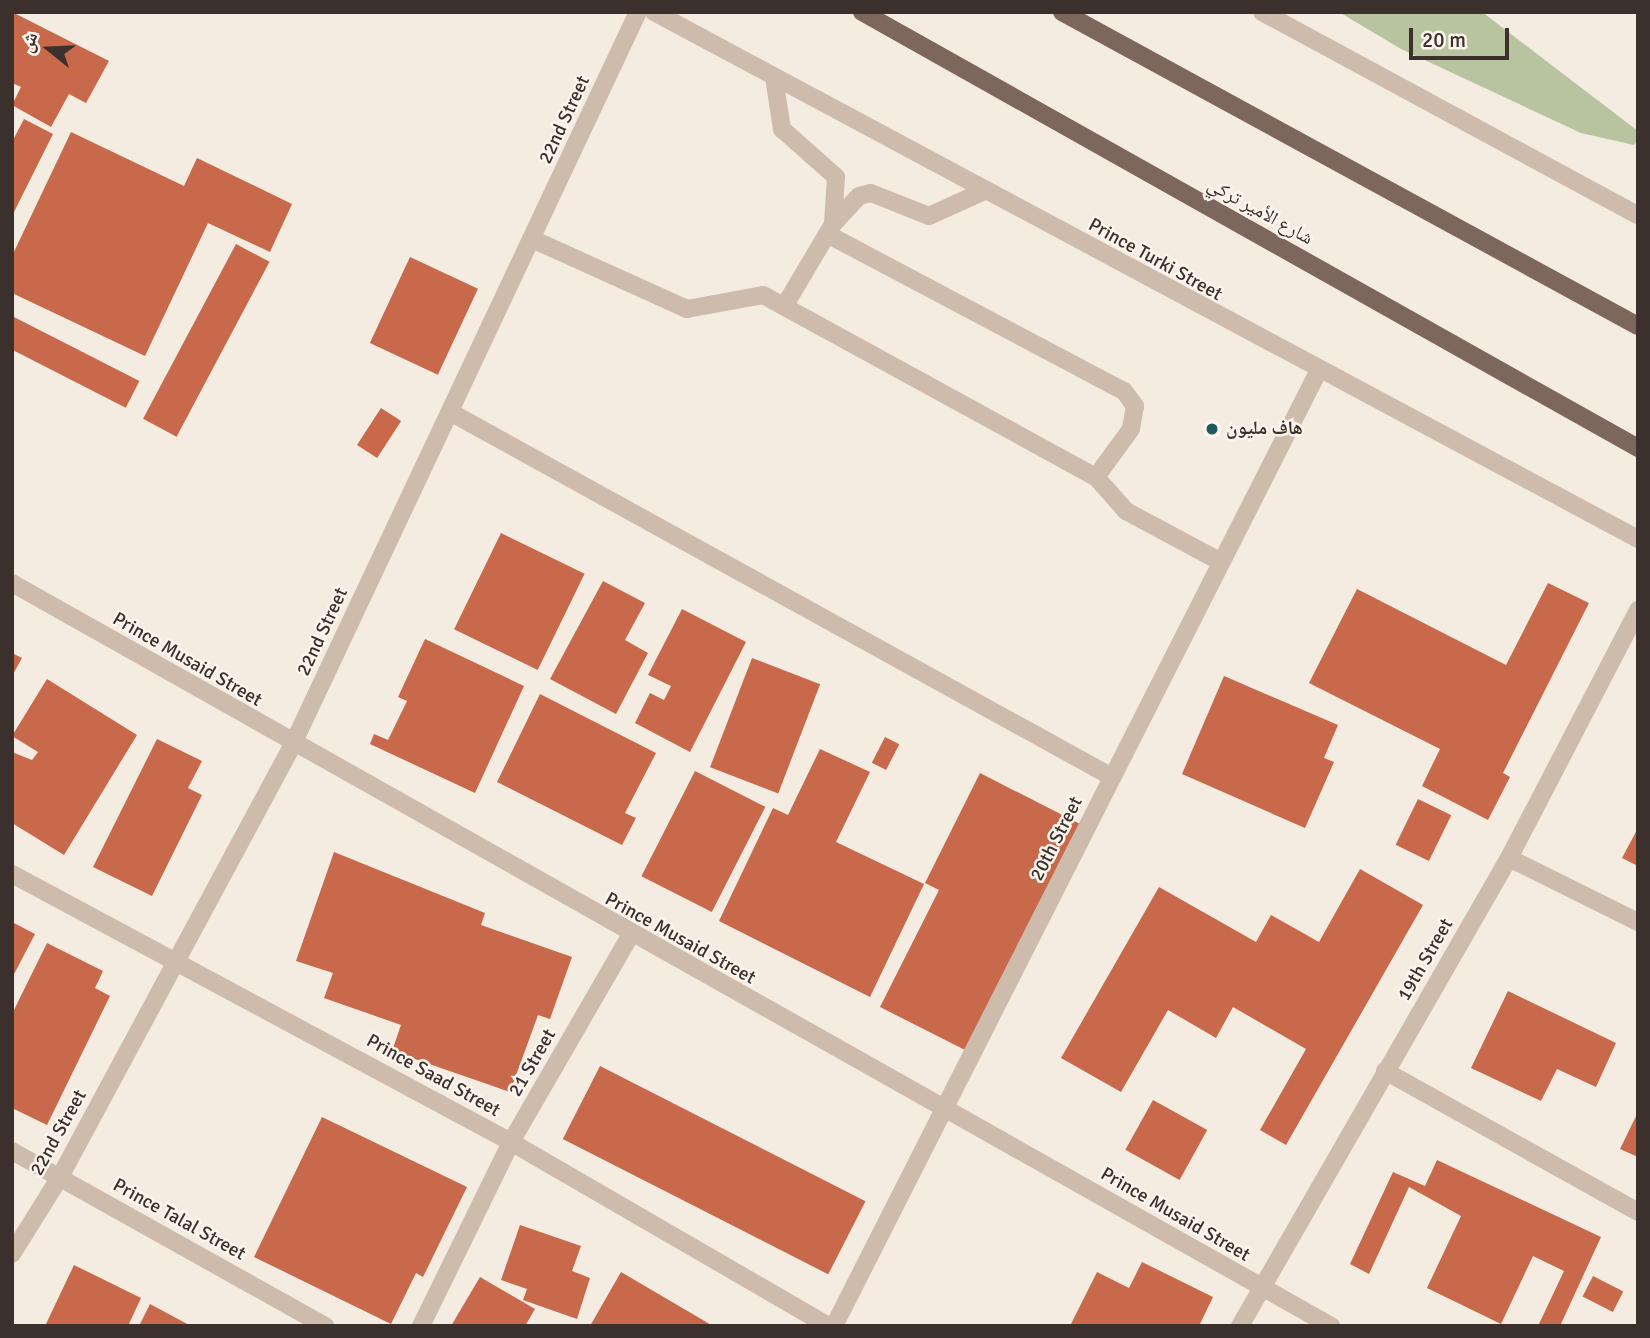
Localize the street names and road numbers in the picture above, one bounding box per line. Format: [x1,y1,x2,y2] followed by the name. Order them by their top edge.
[535,72,595,168] street label: 22nd Street
[1203,174,1317,250] street label: شارع الأمير تركي
[1084,214,1226,306] street label: Prince Turki Street
[293,584,353,680] street label: 22nd Street
[108,608,266,712] street label: Prince Musaid Street
[1026,793,1088,885] street label: 20th Street
[601,888,759,990] street label: Prince Musaid Street
[1393,915,1459,1005] street label: 19th Street
[505,1025,561,1101] street label: 21 Street
[362,1030,504,1122] street label: Prince Saad Street
[26,1086,92,1180] street label: 22nd Street
[1096,1163,1254,1267] street label: Prince Musaid Street
[109,1174,249,1266] street label: Prince Talal Street

